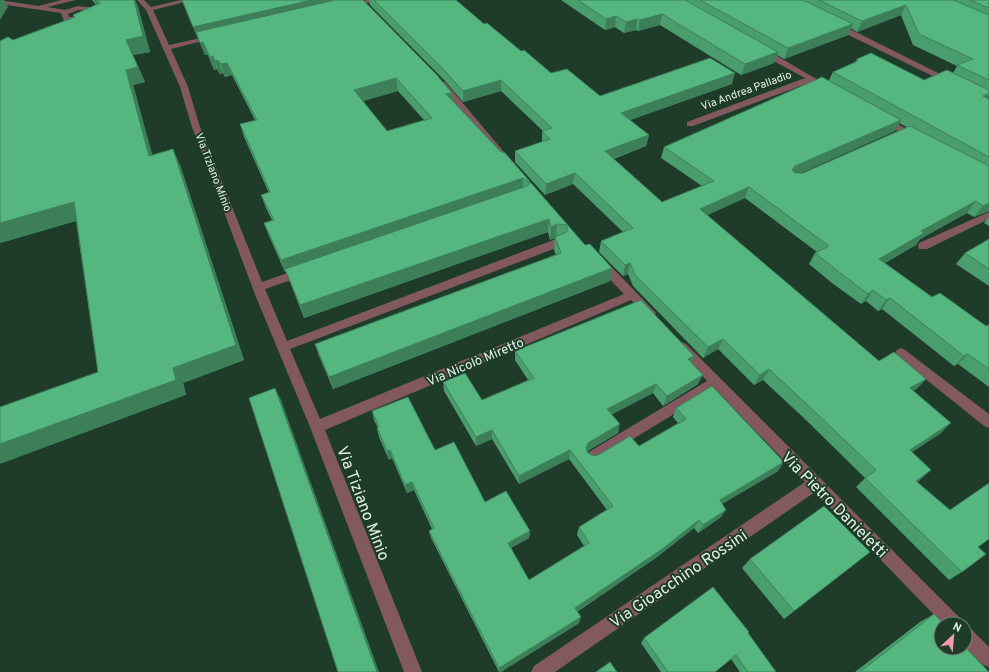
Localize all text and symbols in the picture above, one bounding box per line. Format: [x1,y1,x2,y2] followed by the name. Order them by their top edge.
[699,68,794,114] street label: Via Andrea Palladio
[192,131,235,214] street label: Via Tiziano Minio
[425,335,527,390] street label: Via Nicolò Miretto
[331,444,393,564] street label: Via Tiziano Minio
[776,448,891,563] street label: Via Pietro Danieletti
[606,526,752,633] street label: Via Gioacchino Rossini
[933,616,973,656] north arrow
[950,620,964,636] text: N

